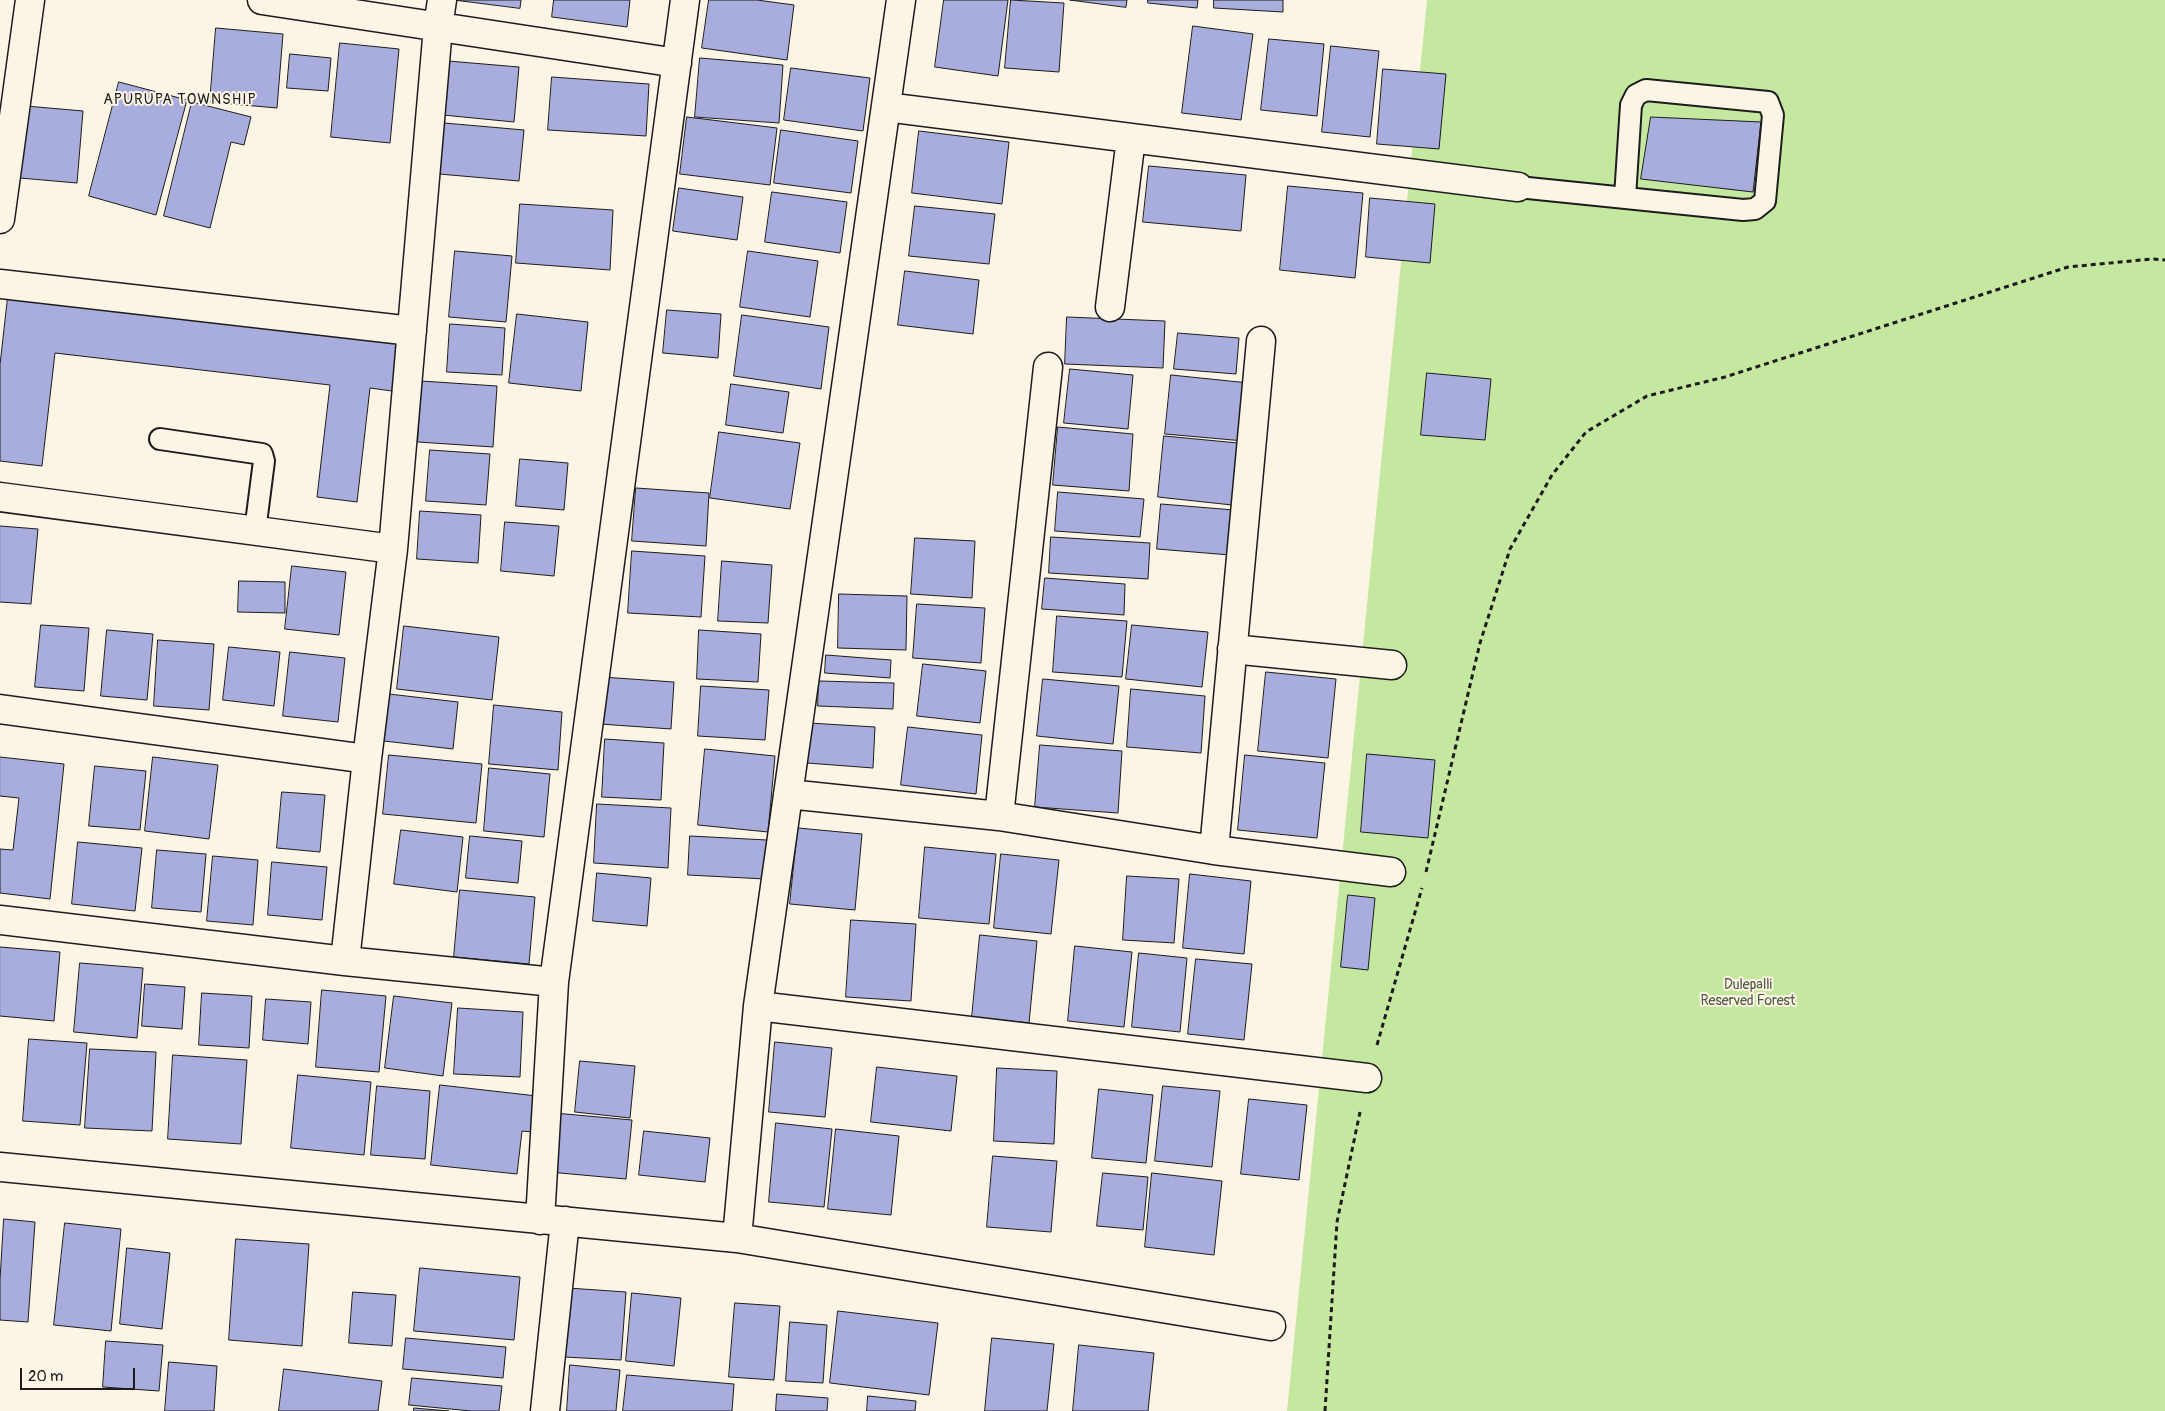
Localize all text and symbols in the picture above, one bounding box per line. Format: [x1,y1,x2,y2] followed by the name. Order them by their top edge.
[101,91,259,109] district label: APURUPA TOWNSHIP
[1700,977,1796,1010] park label: Dulepalli Reserved Forest
[22,1358,138,1390] scale bar
[28,1367,63,1386] text: 20 m

